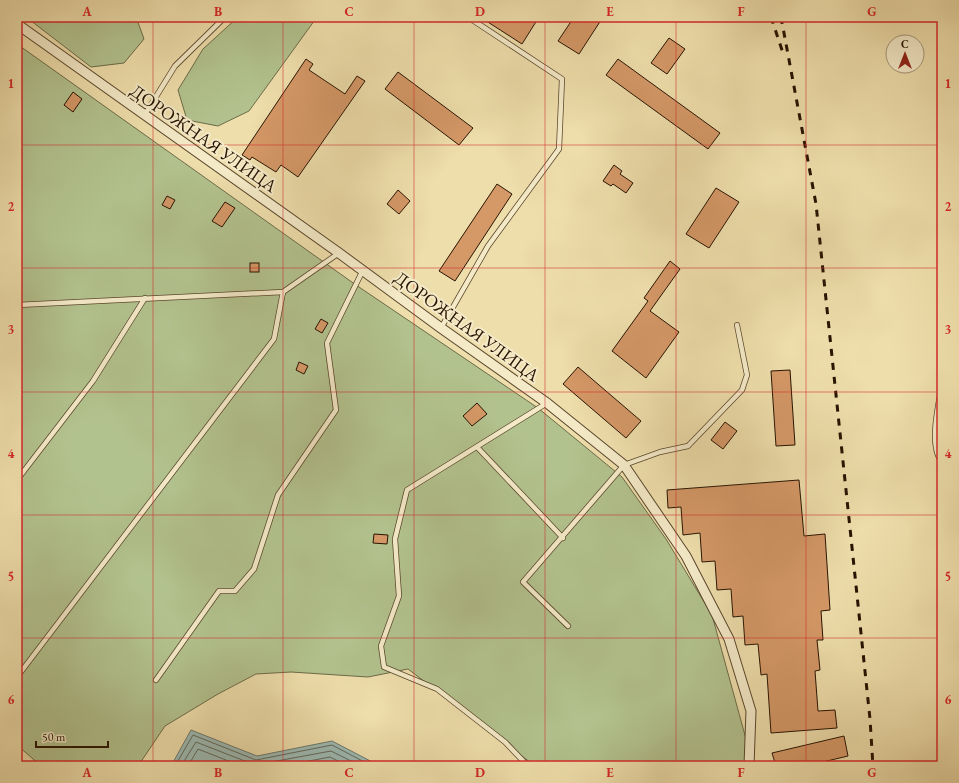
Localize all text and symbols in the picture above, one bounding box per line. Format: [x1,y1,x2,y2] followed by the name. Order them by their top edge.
[81,3,92,20] text: A
[214,3,222,20] text: B
[344,3,354,20] text: C
[475,3,485,20] text: D
[606,3,614,20] text: E
[737,3,745,20] text: F
[867,3,877,20] text: G
[885,34,925,74] north arrow
[901,37,909,51] text: С
[8,75,15,92] text: 1
[945,75,952,92] text: 1
[126,79,282,198] street label: ДОРОЖНАЯ УЛИЦА
[8,198,15,215] text: 2
[945,198,952,215] text: 2
[390,266,544,387] street label: ДОРОЖНАЯ УЛИЦА
[8,321,15,338] text: 3
[945,321,952,338] text: 3
[8,445,15,462] text: 4
[945,445,952,462] text: 4
[8,568,14,585] text: 5
[945,568,951,585] text: 5
[8,691,15,708] text: 6
[945,691,952,708] text: 6
[36,723,108,749] scale bar
[42,729,66,745] text: 50 m
[81,764,92,781] text: A
[214,764,222,781] text: B
[344,764,354,781] text: C
[475,764,485,781] text: D
[606,764,614,781] text: E
[737,764,745,781] text: F
[867,764,877,781] text: G

